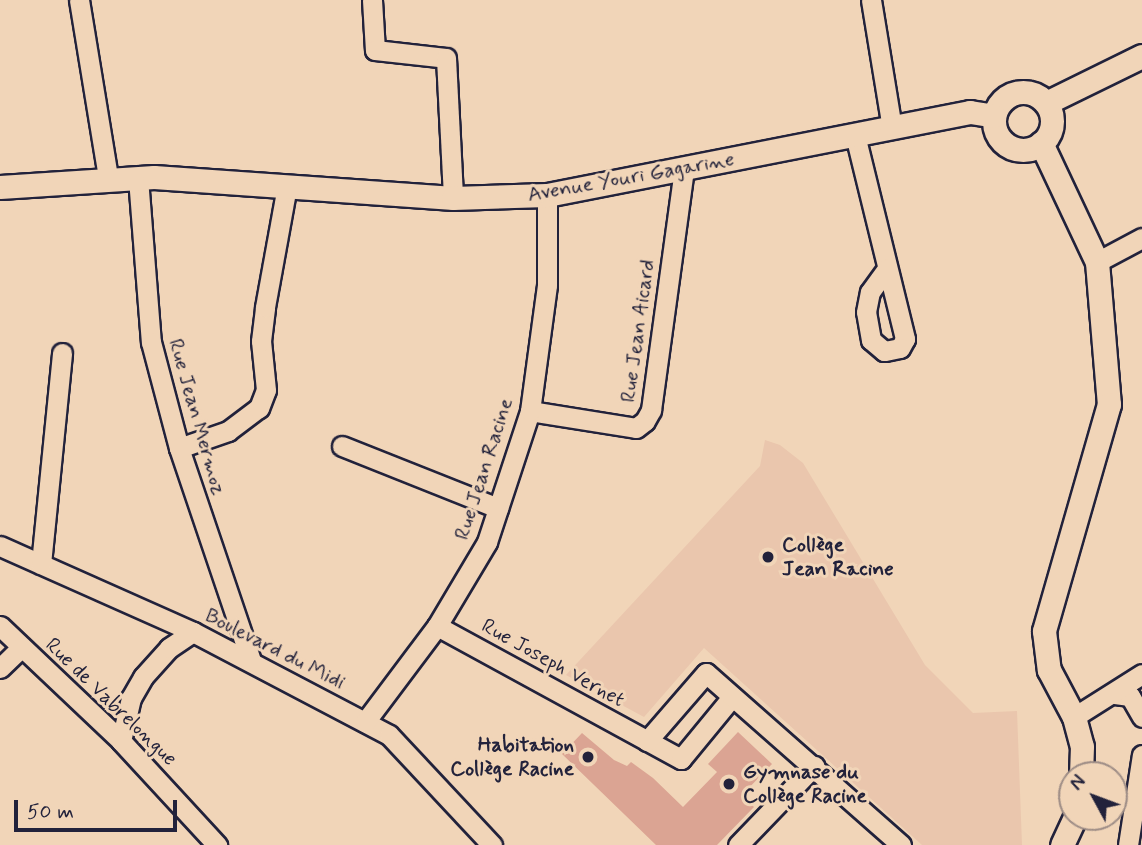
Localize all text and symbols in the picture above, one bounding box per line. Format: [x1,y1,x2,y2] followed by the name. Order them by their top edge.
[531,147,731,207] street label: Avenue Youri Gagarine
[615,257,661,405] street label: Rue Jean Aicard
[162,334,232,500] street label: Rue Jean Mermoz
[449,393,519,545] street label: Rue Jean Racine
[782,532,896,582] place label: Collège Jean Racine
[760,549,776,565] marker: Collège Jean Racine
[201,603,349,695] street label: Boulevard du Midi
[473,611,633,715] street label: Rue Joseph Vernet
[40,633,182,771] street label: Rue de Vabrelongue
[442,732,574,782] place label: Habitation Collège Racine
[580,749,596,765] marker: Habitation Collège Racine
[743,759,875,809] place label: Gymnase du Collège Racine
[1058,761,1128,831] north arrow
[1065,770,1092,796] text: N
[721,776,737,792] marker: Gymnase du Collège Racine
[18,786,180,830] scale bar
[27,798,74,826] text: 50 m

